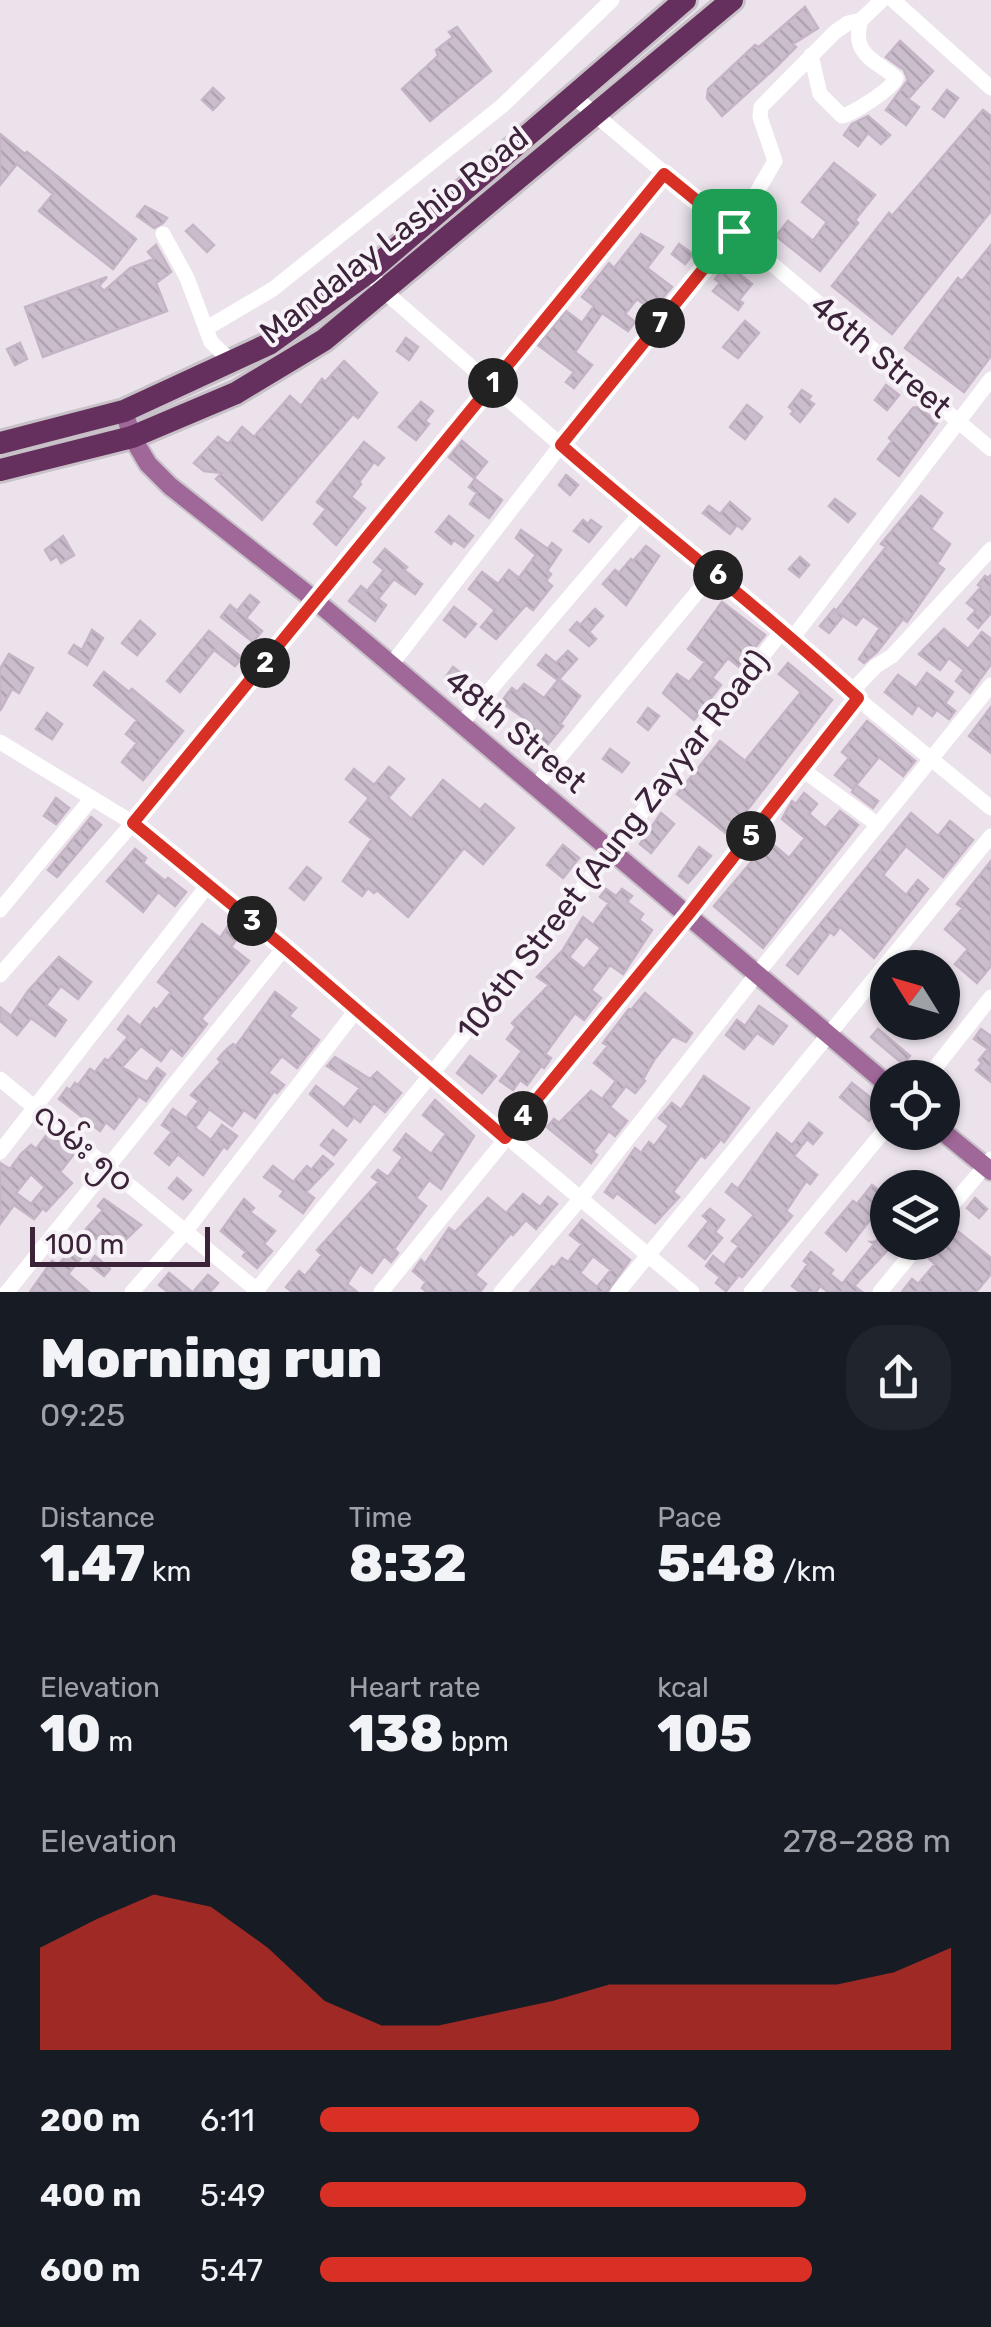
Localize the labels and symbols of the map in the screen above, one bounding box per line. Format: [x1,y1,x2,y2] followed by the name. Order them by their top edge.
[252,118,536,352] street label: Mandalay Lashio Road
[692,189,777,274] pin
[803,286,959,426] street label: 46th Street
[635,298,685,348] pin: 7
[468,358,518,408] pin: 1
[693,550,743,600] pin: 6
[240,638,290,688] pin: 2
[449,642,777,1048] street label: 106th Street (Aung Zayyar Road)
[438,661,594,801] street label: 48th Street
[726,811,776,861] pin: 5
[227,896,277,946] pin: 3
[870,950,960,1040] north arrow
[22,1091,144,1205] street label: လမ်း ၅၀
[498,1091,548,1141] pin: 4
[30,1222,210,1266] scale bar

